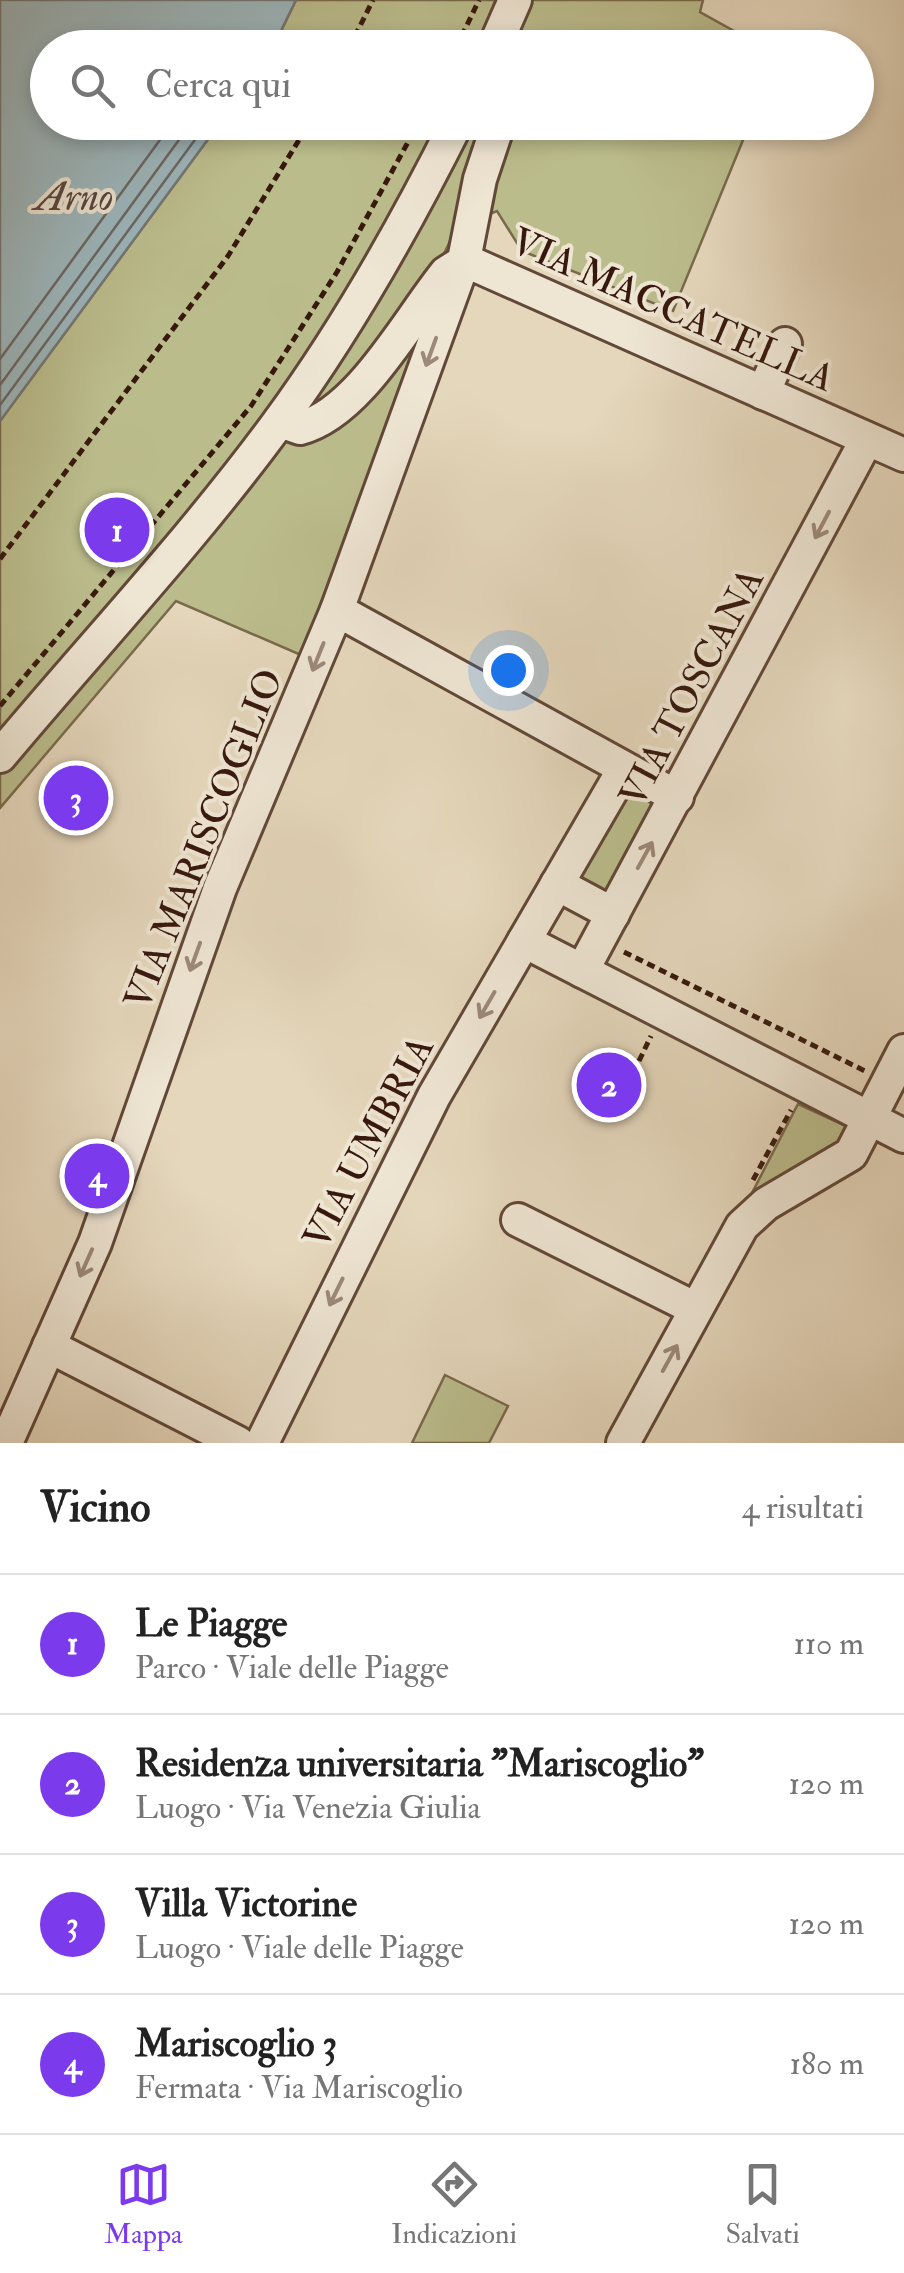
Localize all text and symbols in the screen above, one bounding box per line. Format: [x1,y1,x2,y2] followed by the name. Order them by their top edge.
[30,30,874,140] search box
[65,58,120,113] icon: search
[145,61,291,109] text: Cerca qui
[31,172,113,223] water label: Arno
[504,217,842,403] street label: VIA MACCATELLA
[421,335,439,366] one-way arrow
[84,492,150,568] pin: 1
[812,510,831,540] one-way arrow
[609,560,775,815] street label: VIA TOSCANA
[308,641,326,671] one-way arrow
[483,645,534,696] your location
[114,662,294,1017] street label: VIA MARISCOGLIO
[44,760,108,836] pin: 3
[636,841,656,870] one-way arrow
[185,941,203,972] one-way arrow
[477,990,497,1019] one-way arrow
[293,1028,445,1257] street label: VIA UMBRIA
[576,1048,642,1122] pin: 2
[64,1138,130,1214] pin: 4
[75,1247,94,1277] one-way arrow
[325,1276,344,1306] one-way arrow
[660,1343,680,1373] one-way arrow
[40,1482,150,1534] text: Vicino
[742,1488,864,1528] text: 4 risultati
[135,1600,288,1648] text: Le Piagge
[67,1624,78,1664] text: 1
[793,1624,864,1664] text: 110 m
[135,1648,449,1688] text: Parco · Viale delle Piagge
[135,1740,704,1788] text: Residenza universitaria "Mariscoglio"
[64,1764,81,1804] text: 2
[788,1764,864,1804] text: 120 m
[135,1788,481,1828] text: Luogo · Via Venezia Giulia
[135,1880,357,1928] text: Villa Victorine
[66,1904,79,1944] text: 3
[788,1904,864,1944] text: 120 m
[135,1928,464,1968] text: Luogo · Viale delle Piagge
[135,2020,337,2068] text: Mariscoglio 3
[64,2044,81,2084] text: 4
[790,2044,864,2084] text: 180 m
[135,2068,463,2108] text: Fermata · Via Mariscoglio
[104,2157,183,2252] tab: Mappa
[391,2157,517,2252] tab: Indicazioni
[726,2157,800,2252] tab: Salvati

